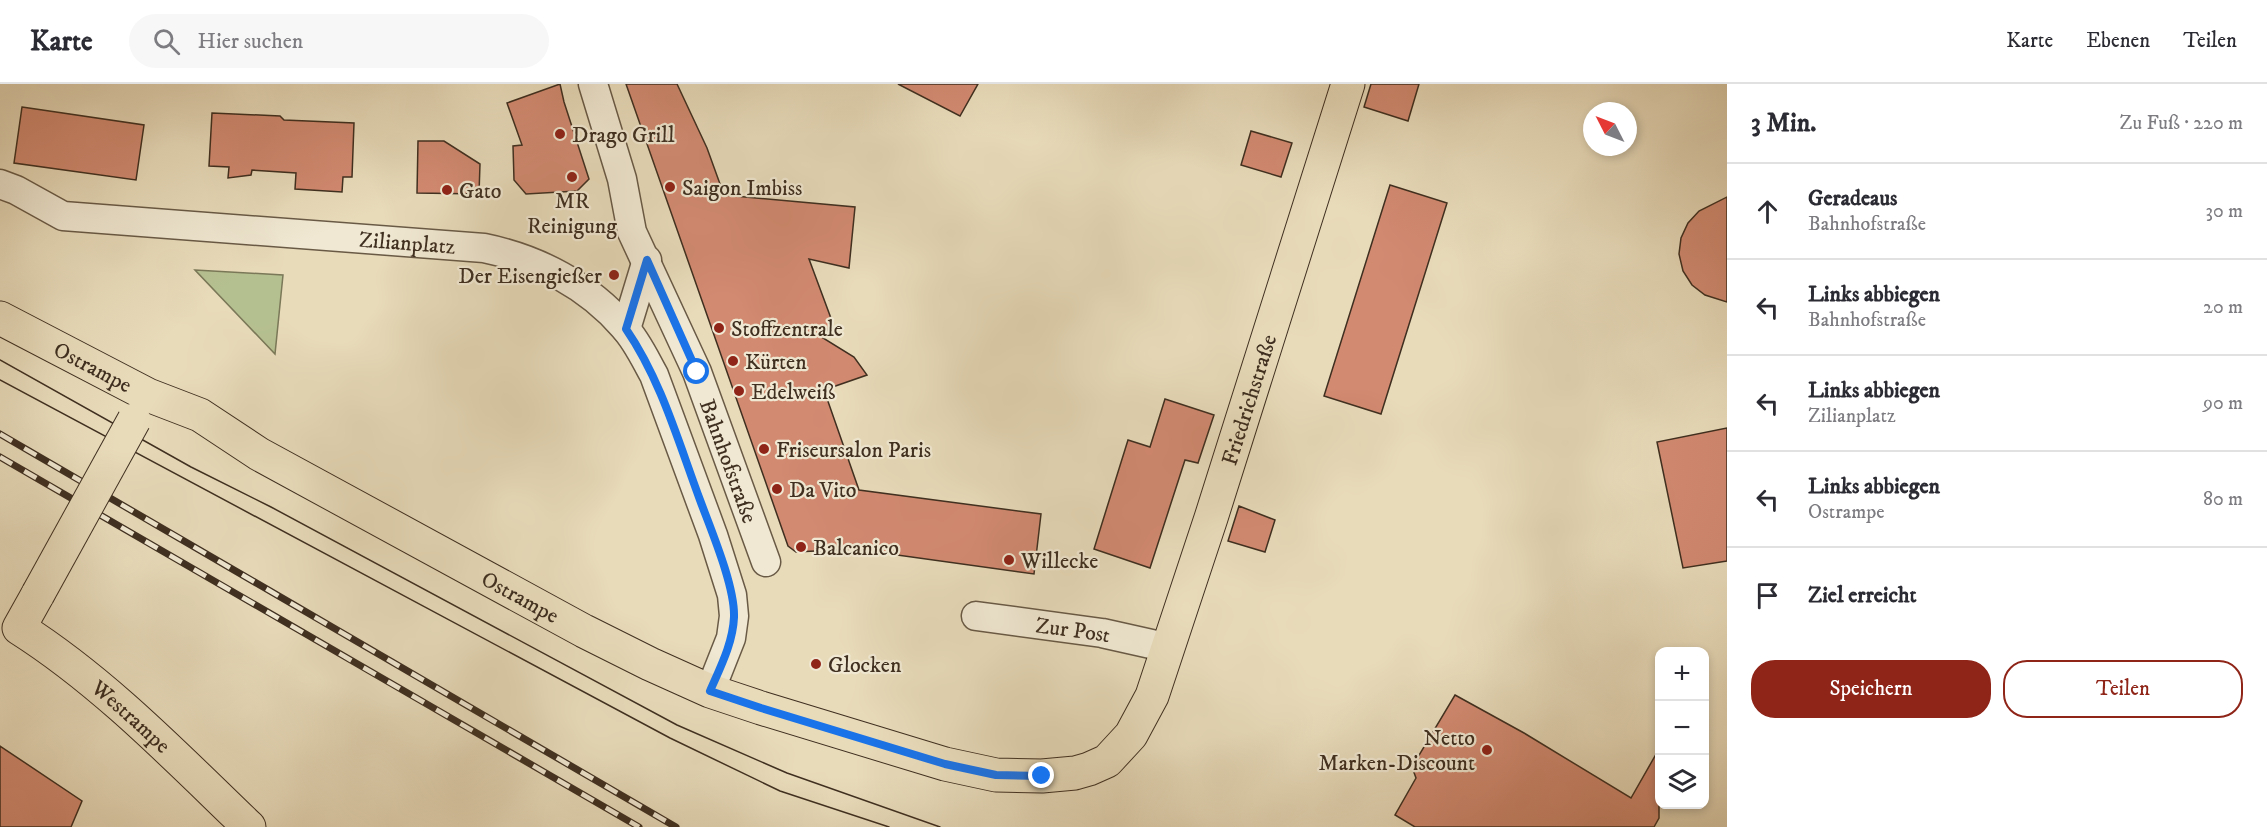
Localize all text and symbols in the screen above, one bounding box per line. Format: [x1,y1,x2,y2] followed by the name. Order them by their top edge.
[129,14,549,68] search box
[30,24,93,59] text: Karte
[150,25,183,58] icon: search
[198,28,303,55] text: Hier suchen
[2006,28,2053,54] text: Karte
[2086,28,2150,54] text: Ebenen
[2183,28,2237,54] text: Teilen
[1583,102,1637,156] north arrow
[1751,107,1816,140] text: 3 Min.
[2120,111,2243,136] text: Zu Fuß · 220 m
[572,122,675,149] place label: Drago Grill
[553,127,567,141] marker: Drago Grill
[565,170,579,184] marker: MR Reinigung
[682,175,802,202] place label: Saigon Imbiss
[459,178,501,205] place label: Gato
[663,180,677,194] marker: Saigon Imbiss
[440,183,454,197] marker: Gato
[1808,185,1897,212] text: Geradeaus
[527,188,617,240] place label: MR Reinigung
[1751,195,1784,228] icon: ahead
[2205,199,2243,224] text: 30 m
[1808,212,1926,237] text: Bahnhofstraße
[358,227,457,261] street label: Zilianplatz
[458,263,603,290] place label: Der Eisengießer
[607,268,621,282] marker: Der Eisengießer
[1808,281,1940,308] text: Links abbiegen
[1751,291,1784,324] icon: left
[2203,295,2243,320] text: 20 m
[1808,308,1926,333] text: Bahnhofstraße
[731,316,843,343] place label: Stoffzentrale
[712,321,726,335] marker: Stoffzentrale
[1217,331,1283,469] street label: Friedrichstraße
[49,336,136,399] street label: Ostrampe
[745,349,807,376] place label: Kürten
[726,354,740,368] marker: Kürten
[683,358,709,384] route start
[1808,377,1940,404] text: Links abbiegen
[751,379,835,406] place label: Edelweiß
[732,384,746,398] marker: Edelweiß
[1751,387,1784,420] icon: left
[2203,391,2243,416] text: 90 m
[693,396,763,527] street label: Bahnhofstraße
[1808,404,1896,429] text: Zilianplatz
[776,437,931,464] place label: Friseursalon Paris
[757,442,771,456] marker: Friseursalon Paris
[1808,473,1940,500] text: Links abbiegen
[789,477,857,504] place label: Da Vito
[770,482,784,496] marker: Da Vito
[1751,483,1784,516] icon: left
[2203,487,2243,512] text: 80 m
[1808,500,1885,525] text: Ostrampe
[813,535,899,562] place label: Balcanico
[794,540,808,554] marker: Balcanico
[1020,548,1098,575] place label: Willecke
[1002,553,1016,567] marker: Willecke
[476,566,563,630] street label: Ostrampe
[1751,579,1784,612] icon: arrive
[1808,582,1916,609] text: Ziel erreicht
[1034,612,1113,649] street label: Zur Post
[1655,647,1709,809] map controls
[1655,647,1709,701] button: +
[828,652,902,679] place label: Glocken
[809,657,823,671] marker: Glocken
[1751,660,1991,718] button: Speichern
[2003,660,2243,718] button: Teilen
[85,674,176,759] street label: Westrampe
[1655,701,1709,755] button: −
[1319,725,1475,777] place label: Netto Marken-Discount
[1480,743,1494,757] marker: Netto Marken-Discount
[1655,755,1709,809] button: layers
[1028,762,1054,788] route end

